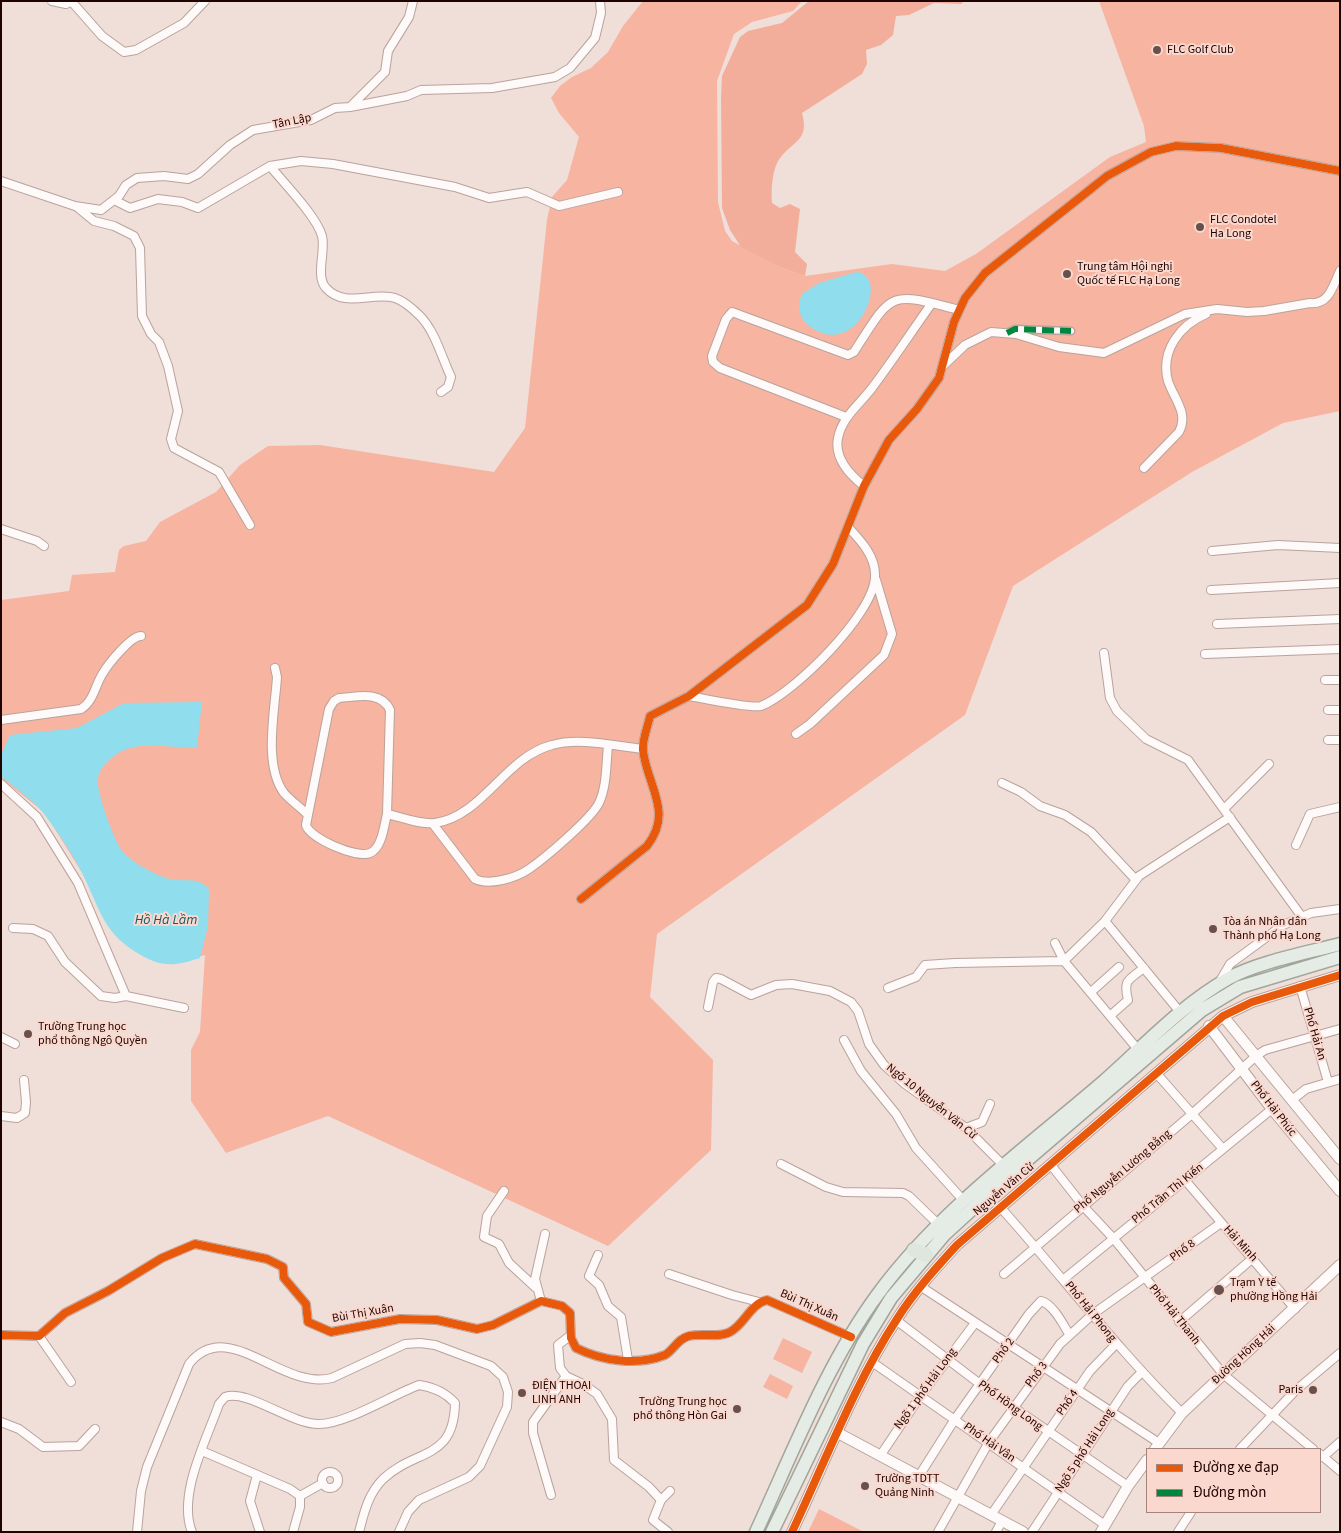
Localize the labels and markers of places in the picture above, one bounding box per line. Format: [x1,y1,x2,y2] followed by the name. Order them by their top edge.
[1167,43,1234,57] place label: FLC Golf Club
[1151,44,1163,56] marker: FLC Golf Club
[1210,213,1276,241] place label: FLC Condotel Ha Long
[1194,221,1206,233] marker: FLC Condotel Ha Long
[1077,260,1180,288] place label: Trung tâm Hội nghị Quốc tế FLC Hạ Long
[1061,268,1073,280] marker: Trung tâm Hội nghị Quốc tế FLC Hạ Long
[1223,915,1321,943] place label: Tòa án Nhân dân Thành phố Hạ Long
[1207,923,1219,935] marker: Tòa án Nhân dân Thành phố Hạ Long
[38,1020,147,1048] place label: Trường Trung học phổ thông Ngô Quyền
[22,1028,34,1040] marker: Trường Trung học phổ thông Ngô Quyền
[1230,1276,1317,1304] place label: Trạm Y tế phường Hồng Hải
[1212,1283,1226,1297] marker: Trạm Y tế phường Hồng Hải
[532,1379,591,1407] place label: ĐIỆN THOẠI LINH ANH
[1279,1383,1303,1397] place label: Paris
[1307,1384,1319,1396] marker: Paris
[516,1387,528,1399] marker: ĐIỆN THOẠI LINH ANH
[633,1395,727,1423] place label: Trường Trung học phổ thông Hòn Gai
[731,1403,743,1415] marker: Trường Trung học phổ thông Hòn Gai
[875,1472,939,1500] place label: Trường TDTT Quảng Ninh
[859,1480,871,1492] marker: Trường TDTT Quảng Ninh

